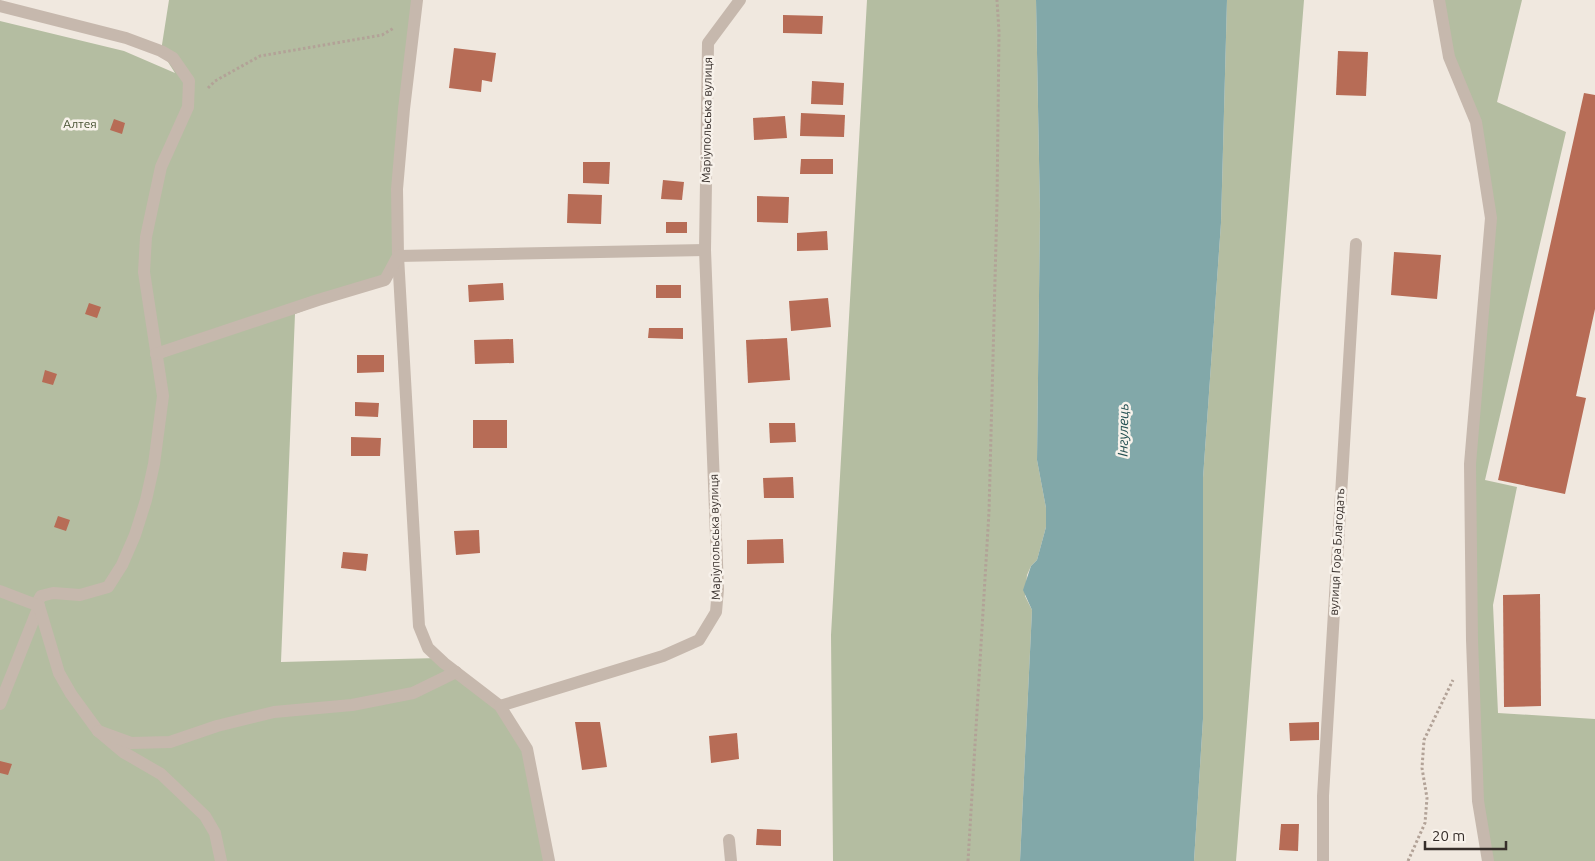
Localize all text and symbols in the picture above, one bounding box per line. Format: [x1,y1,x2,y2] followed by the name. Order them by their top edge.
[699,57,714,183] street label: Маріупольська вулиця
[63,117,97,130] park label: Алтея
[1115,403,1131,457] water label: Інгулець
[707,474,722,600] street label: Маріупольська вулиця
[1327,488,1346,616] street label: вулиця Гора Благодать
[1425,818,1506,850] scale bar
[1432,827,1465,844] text: 20 m

